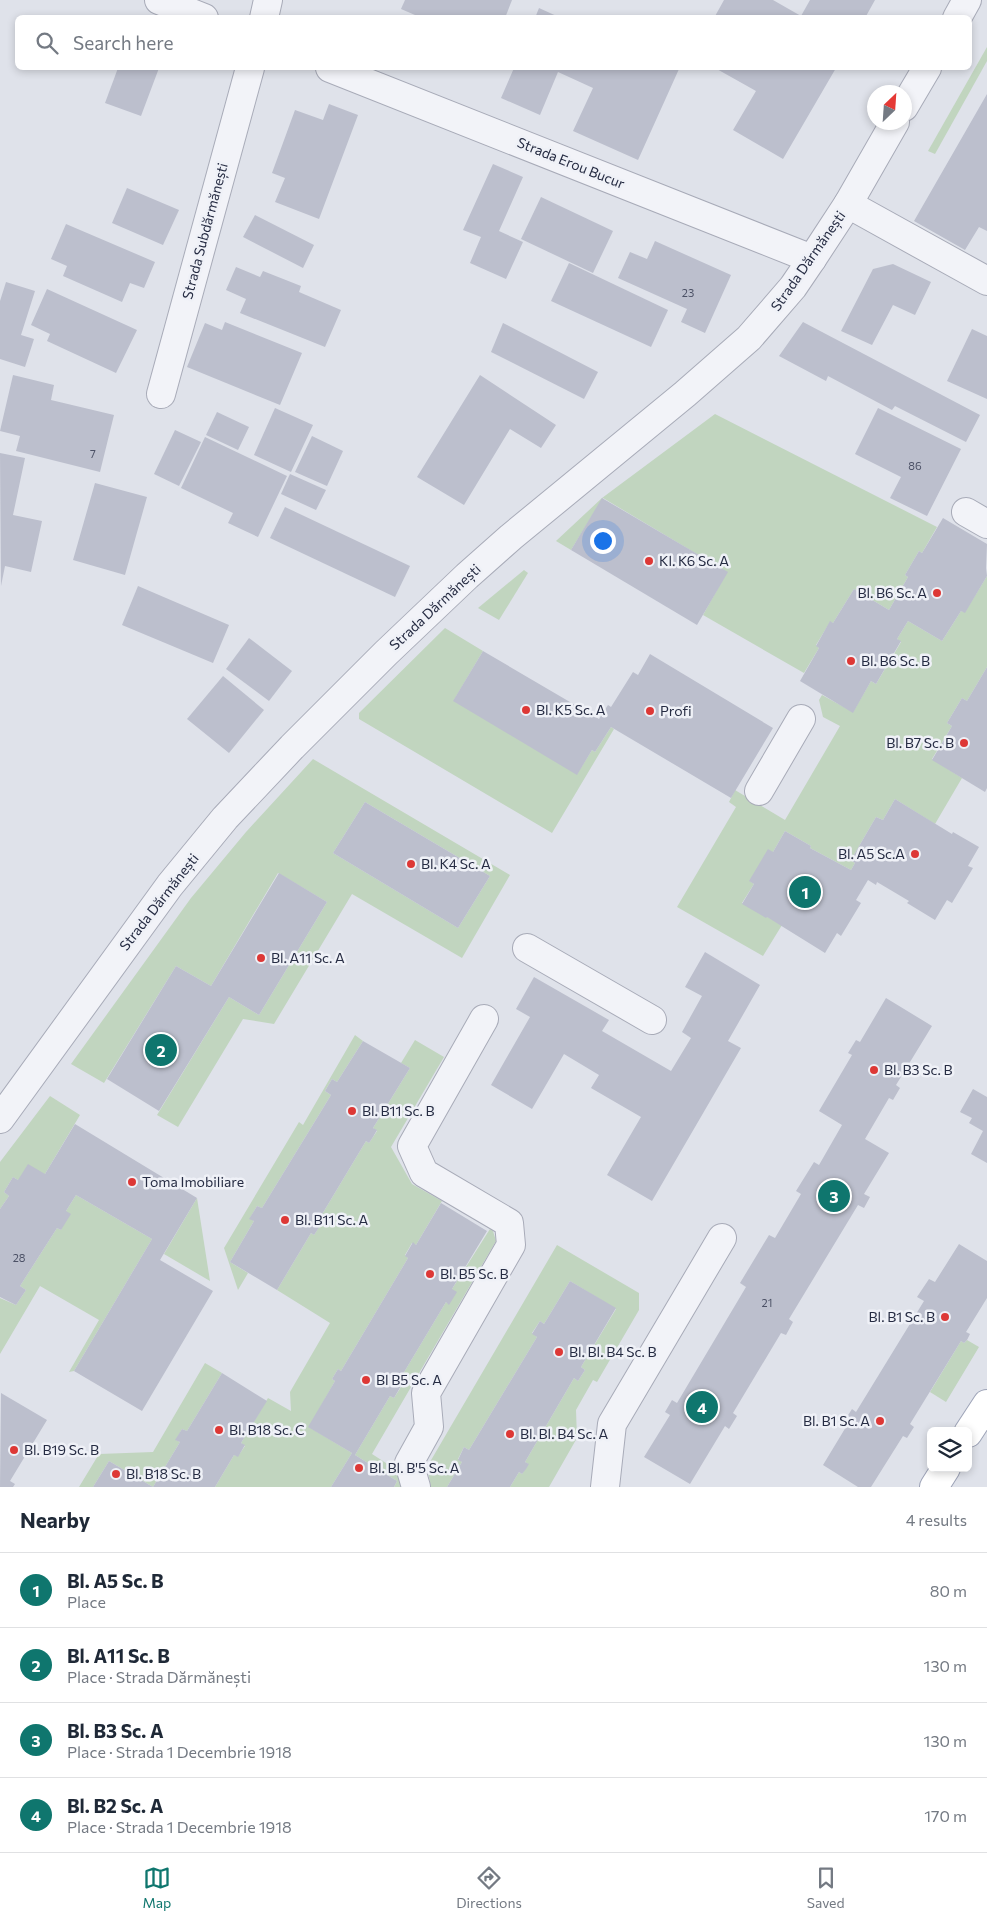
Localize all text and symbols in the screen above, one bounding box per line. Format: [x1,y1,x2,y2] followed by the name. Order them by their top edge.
[15,15,972,70] search box
[33,29,61,57] icon: search
[73,31,173,54] text: Search here
[867,85,912,130] north arrow
[515,133,628,192] street label: Strada Erou Bucur
[178,161,232,301] street label: Strada Subdărmănești
[767,207,849,315] street label: Strada Dărmănești
[682,286,694,299] house number: 23
[90,447,96,460] house number: 7
[908,459,922,472] house number: 86
[590,528,616,554] your location
[659,552,729,569] place label: Kl. K6 Sc. A
[643,555,655,567] marker: Kl. K6 Sc. A
[386,560,484,654] street label: Strada Dărmănești
[857,584,927,601] place label: Bl. B6 Sc. A
[931,587,943,599] marker: Bl. B6 Sc. A
[861,652,930,669] place label: Bl. B6 Sc. B
[845,655,857,667] marker: Bl. B6 Sc. B
[536,701,606,718] place label: Bl. K5 Sc. A
[660,702,692,719] place label: Profi
[520,704,532,716] marker: Bl. K5 Sc. A
[644,705,656,717] marker: Profi
[886,734,954,751] place label: Bl. B7 Sc. B
[958,737,970,749] marker: Bl. B7 Sc. B
[838,845,905,862] place label: Bl. A5 Sc.A
[909,848,921,860] marker: Bl. A5 Sc.A
[115,850,203,954] street label: Strada Dărmănești
[421,855,491,872] place label: Bl. K4 Sc. A
[405,858,417,870] marker: Bl. K4 Sc. A
[789,873,821,911] pin: 1
[271,949,345,966] place label: Bl. A11 Sc. A
[255,952,267,964] marker: Bl. A11 Sc. A
[145,1031,177,1069] pin: 2
[884,1061,952,1078] place label: Bl. B3 Sc. B
[868,1064,880,1076] marker: Bl. B3 Sc. B
[362,1102,434,1119] place label: Bl. B11 Sc. B
[346,1105,358,1117] marker: Bl. B11 Sc. B
[142,1173,244,1190] place label: Toma Imobiliare
[126,1176,138,1188] marker: Toma Imobiliare
[818,1177,850,1215] pin: 3
[295,1211,368,1228] place label: Bl. B11 Sc. A
[279,1214,291,1226] marker: Bl. B11 Sc. A
[13,1251,26,1264] house number: 28
[440,1265,509,1282] place label: Bl. B5 Sc. B
[424,1268,436,1280] marker: Bl. B5 Sc. B
[762,1296,772,1309] house number: 21
[869,1308,935,1325] place label: Bl. B1 Sc. B
[939,1311,951,1323] marker: Bl. B1 Sc. B
[569,1343,656,1360] place label: Bl. Bl. B4 Sc. B
[553,1346,565,1358] marker: Bl. Bl. B4 Sc. B
[376,1371,442,1388] place label: Bl B5 Sc. A
[360,1374,372,1386] marker: Bl B5 Sc. A
[686,1388,718,1426] pin: 4
[803,1412,870,1429] place label: Bl. B1 Sc. A
[874,1415,886,1427] marker: Bl. B1 Sc. A
[229,1421,305,1438] place label: Bl. B18 Sc. C
[213,1424,225,1436] marker: Bl. B18 Sc. C
[520,1425,608,1442] place label: Bl. Bl. B4 Sc. A
[927,1427,972,1472] map controls
[927,1427,972,1472] button: layers
[504,1428,516,1440] marker: Bl. Bl. B4 Sc. A
[24,1441,99,1458] place label: Bl. B19 Sc. B
[8,1444,20,1456] marker: Bl. B19 Sc. B
[369,1459,460,1476] place label: Bl. Bl. B'5 Sc. A
[353,1462,365,1474] marker: Bl. Bl. B'5 Sc. A
[126,1465,201,1482] place label: Bl. B18 Sc. B
[110,1468,122,1480] marker: Bl. B18 Sc. B
[20,1507,90,1532] text: Nearby
[906,1510,967,1529] text: 4 results
[67,1569,164,1592] text: Bl. A5 Sc. B
[32,1581,40,1600] text: 1
[930,1581,967,1600] text: 80 m
[67,1592,106,1611] text: Place
[67,1644,170,1667] text: Bl. A11 Sc. B
[31,1656,41,1675] text: 2
[924,1656,967,1675] text: 130 m
[67,1667,251,1686] text: Place · Strada Dărmănești
[67,1719,164,1742] text: Bl. B3 Sc. A
[31,1731,41,1750] text: 3
[924,1731,967,1750] text: 130 m
[67,1742,292,1761] text: Place · Strada 1 Decembrie 1918
[67,1794,163,1817] text: Bl. B2 Sc. A
[31,1806,41,1825] text: 4
[924,1806,967,1825] text: 170 m
[67,1817,292,1836] text: Place · Strada 1 Decembrie 1918
[142,1864,171,1911] tab: Map
[456,1864,522,1911] tab: Directions
[807,1864,845,1911] tab: Saved

